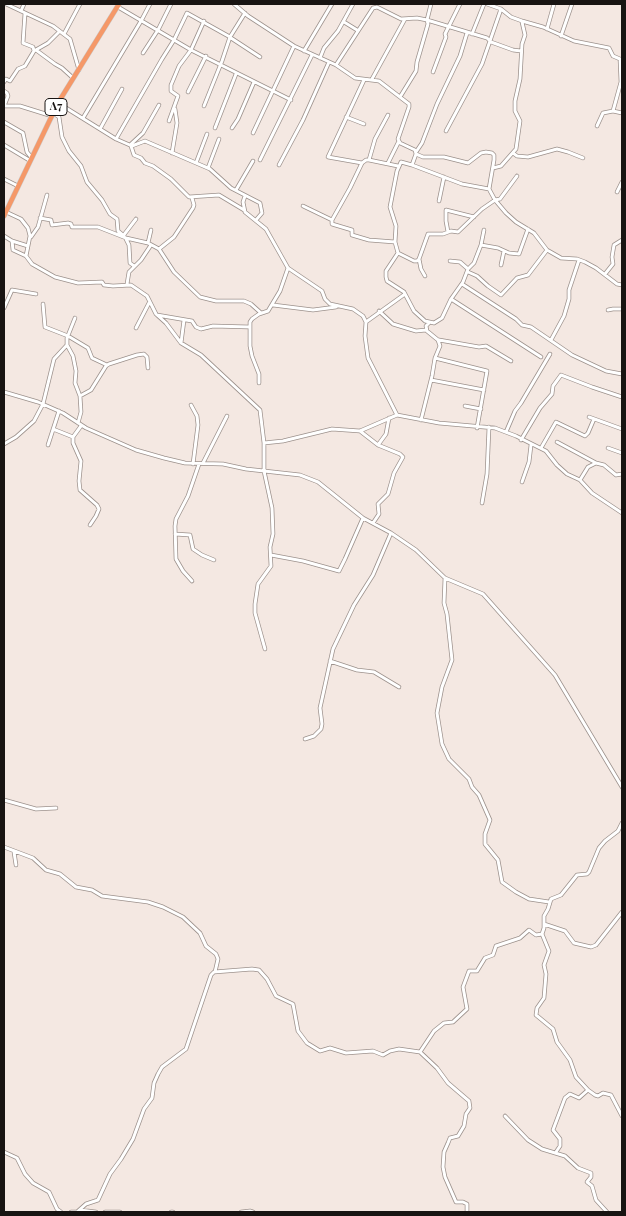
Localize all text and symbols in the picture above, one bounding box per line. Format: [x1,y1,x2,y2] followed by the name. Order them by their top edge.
[45,98,67,115] road number: A7

